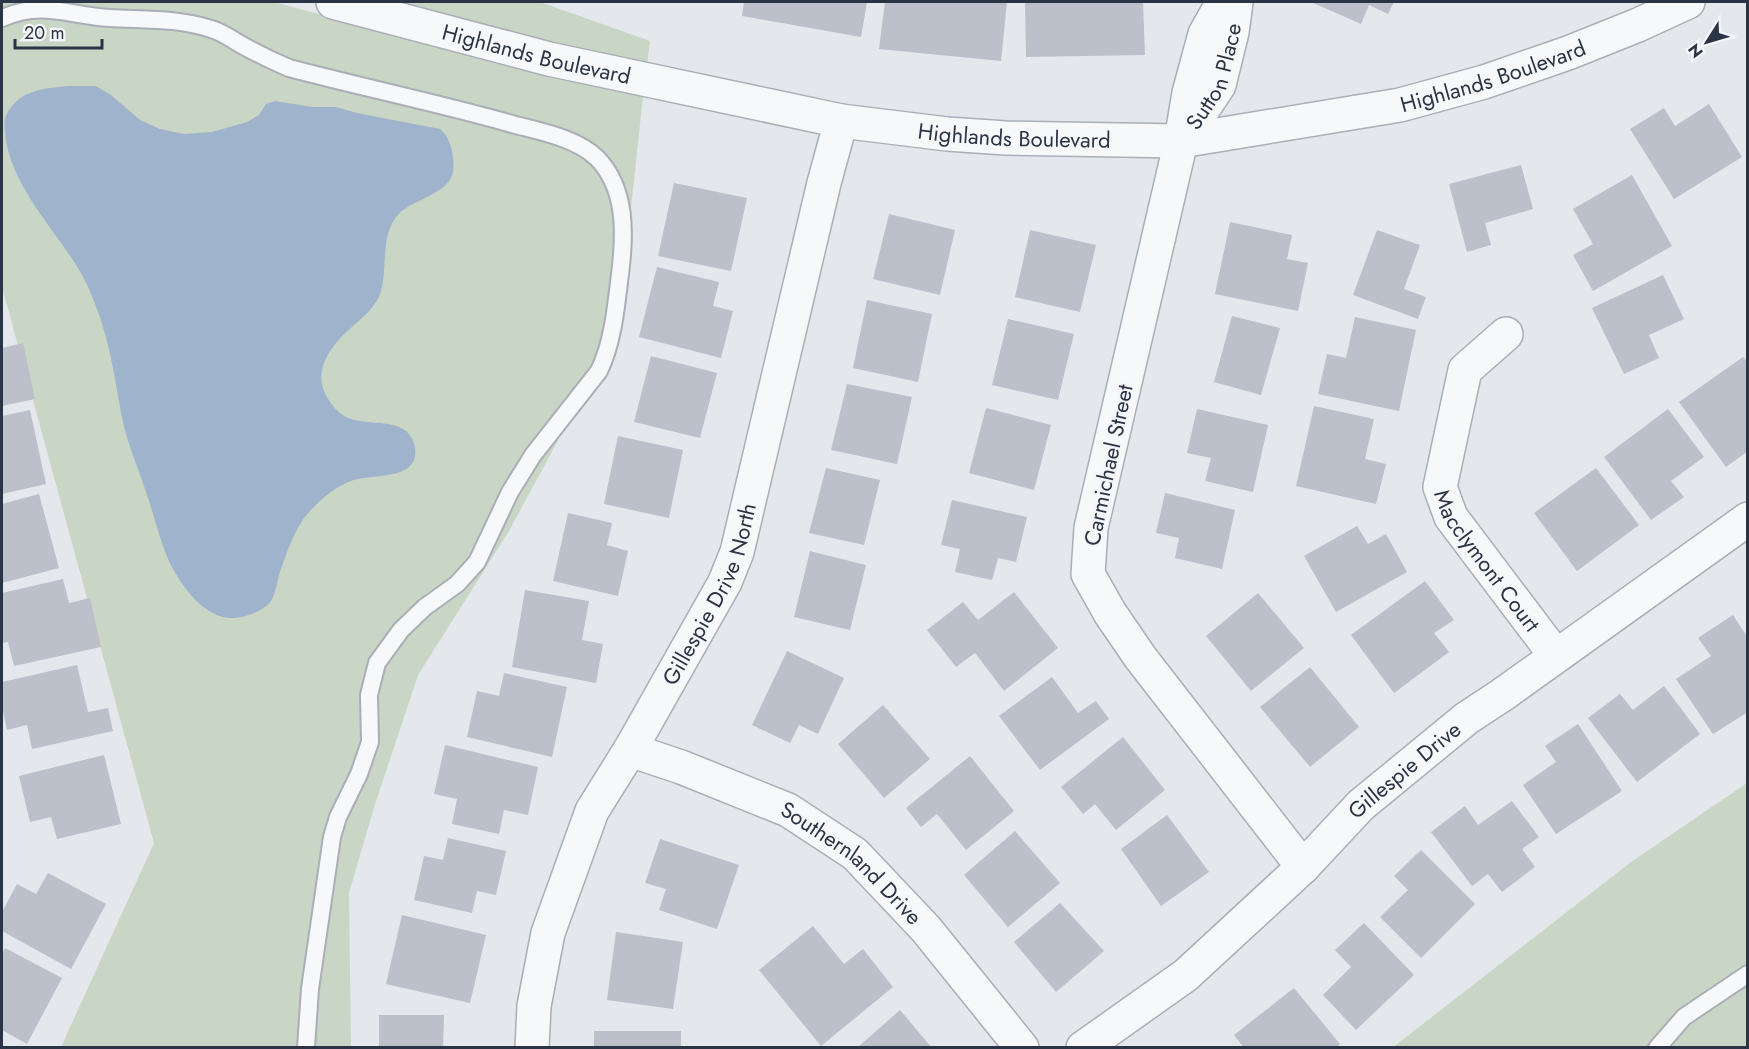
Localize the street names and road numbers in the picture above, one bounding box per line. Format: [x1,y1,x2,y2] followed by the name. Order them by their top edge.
[439,15,634,92] street label: Highlands Boulevard
[1178,21,1249,136] street label: Sutton Place
[1396,32,1590,120] street label: Highlands Boulevard
[916,115,1111,156] street label: Highlands Boulevard
[1075,381,1141,549] street label: Carmichael Street
[1426,485,1549,639] street label: Macclymont Court
[654,500,764,691] street label: Gillespie Drive North
[1340,713,1468,826] street label: Gillespie Drive
[776,793,930,932] street label: Southernland Drive

